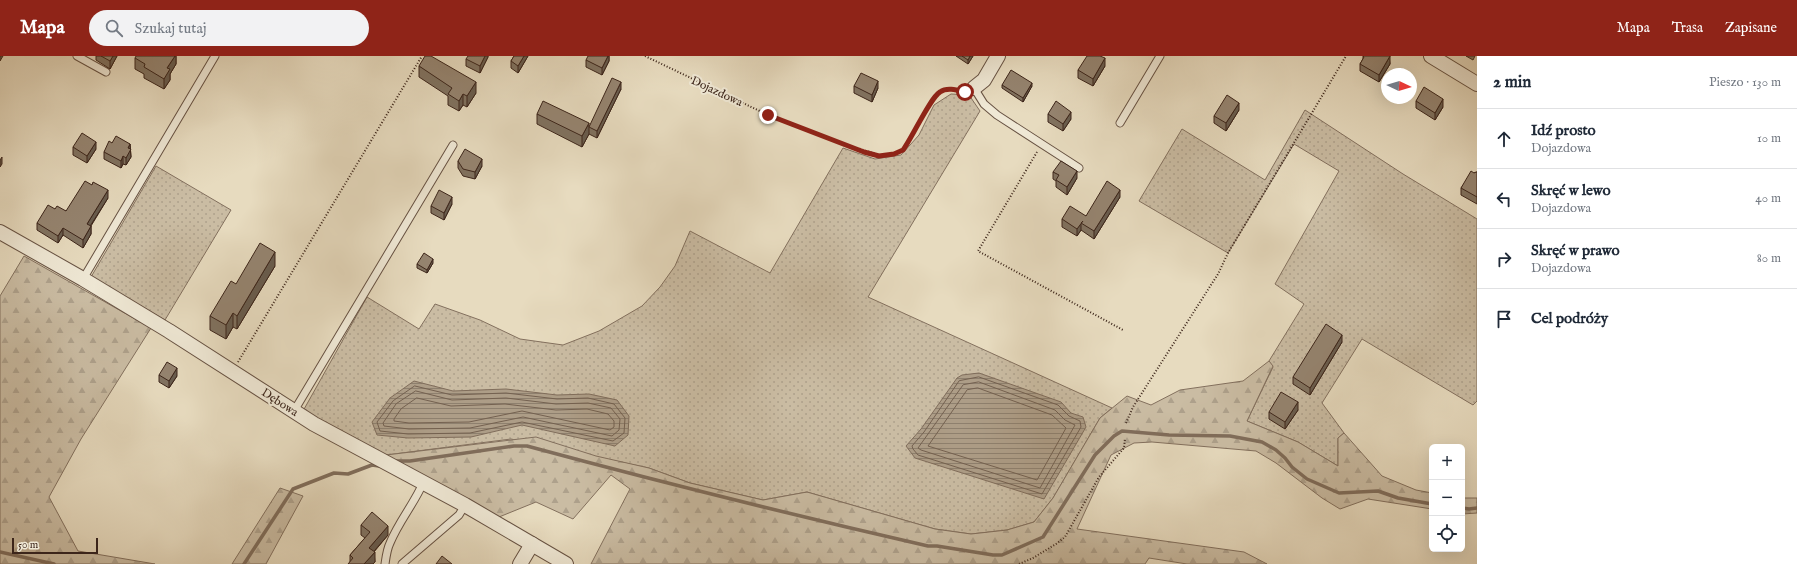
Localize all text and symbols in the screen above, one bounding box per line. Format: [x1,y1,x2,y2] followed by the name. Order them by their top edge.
[89,10,369,46] search box
[20,16,65,40] text: Mapa
[103,17,125,39] icon: search
[135,19,206,38] text: Szukaj tutaj
[1617,19,1650,37] text: Mapa
[1672,19,1703,37] text: Trasa
[1725,19,1777,37] text: Zapisane
[1381,68,1417,104] north arrow
[1493,72,1531,93] text: 2 min
[688,73,746,110] street label: Dojazdowa
[1709,74,1781,91] text: Pieszo · 130 m
[956,83,974,101] route start
[759,106,777,124] route end
[1531,121,1596,140] text: Idź prosto
[1493,128,1515,150] icon: ahead
[1757,130,1781,147] text: 10 m
[1531,140,1591,157] text: Dojazdowa
[1531,181,1611,200] text: Skręć w lewo
[1493,188,1515,210] icon: left
[1755,190,1781,207] text: 40 m
[1531,200,1591,217] text: Dojazdowa
[1531,241,1620,260] text: Skręć w prawo
[1493,248,1515,270] icon: right
[1757,250,1781,267] text: 80 m
[1531,260,1591,277] text: Dojazdowa
[1493,308,1515,330] icon: arrive
[1531,309,1608,328] text: Cel podróży
[258,385,302,420] street label: Dębowa
[1429,444,1465,552] map controls
[1429,444,1465,480] button: +
[1429,480,1465,516] button: −
[1429,516,1465,552] button: locate
[12,536,98,555] scale bar
[18,538,38,552] text: 50 m

